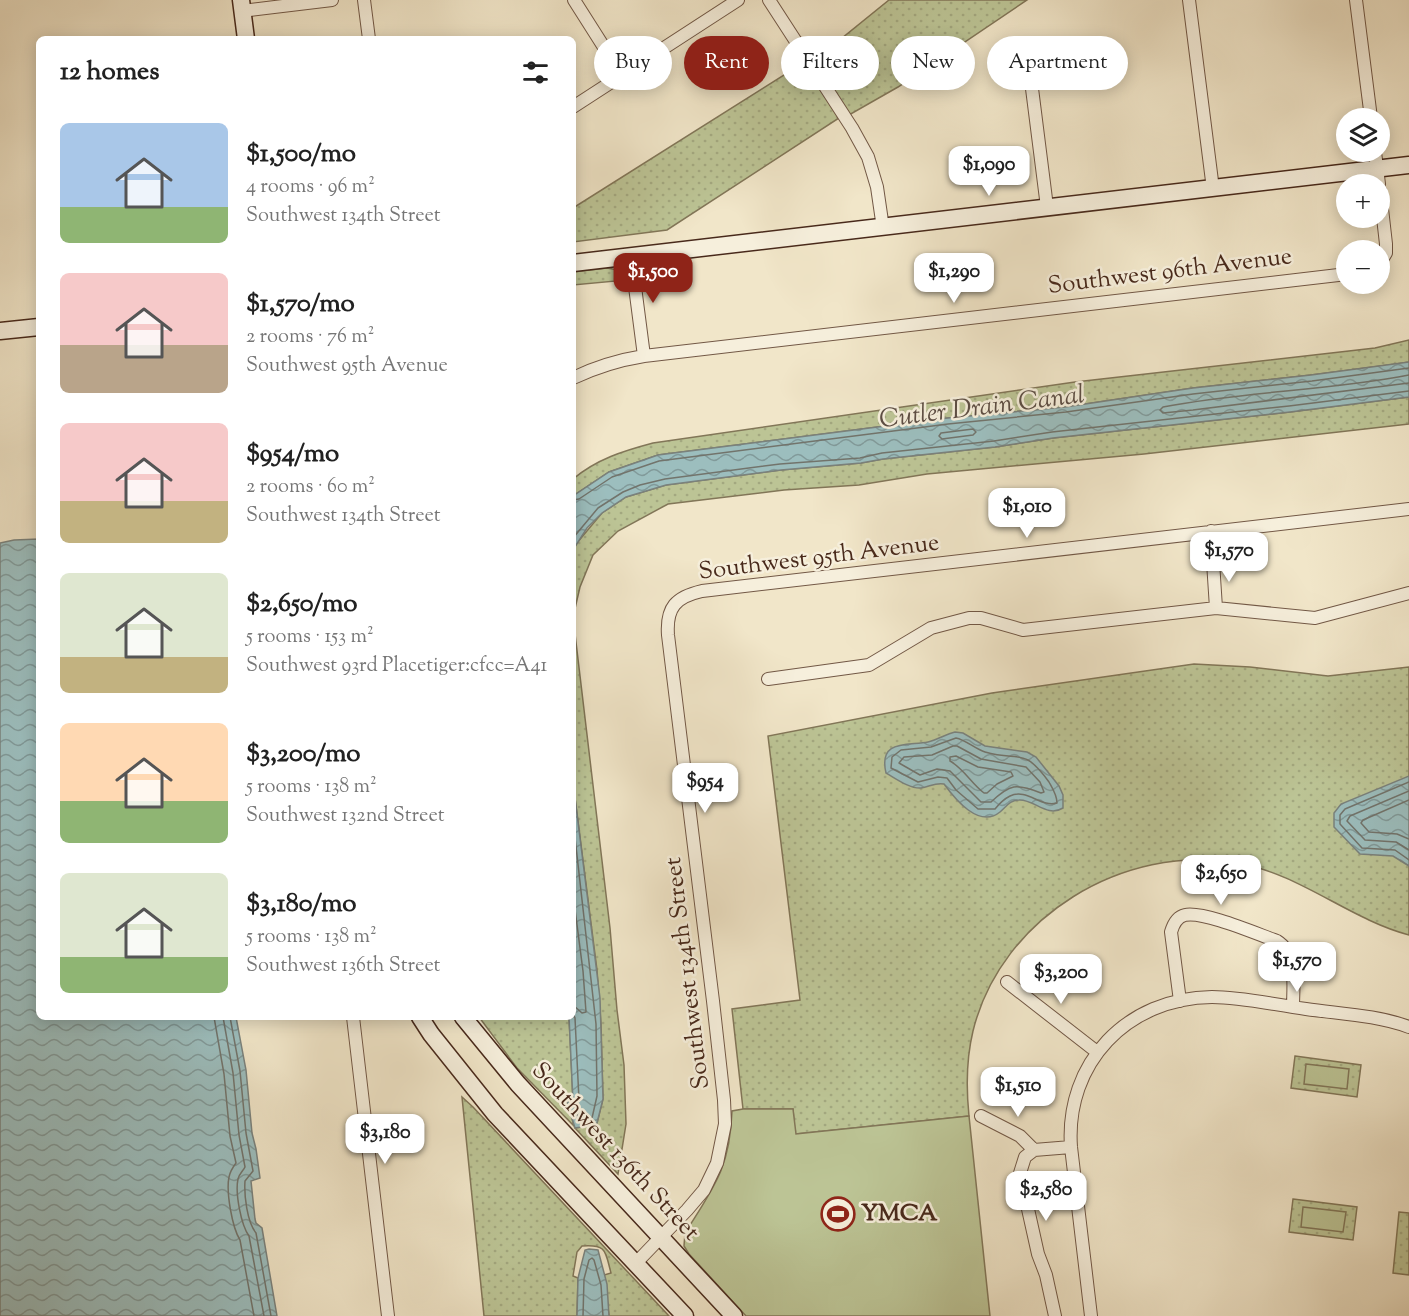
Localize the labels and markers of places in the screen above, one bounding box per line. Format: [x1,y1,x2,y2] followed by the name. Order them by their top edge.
[940,146,1038,197] pin: $1,090
[604,253,702,304] pin: $1,500
[905,253,1003,304] pin: $1,290
[978,488,1076,539] pin: $1,010
[1180,532,1278,583] pin: $1,570
[669,763,741,814] pin: $954
[1172,855,1270,906] pin: $2,650
[1248,942,1346,993] pin: $1,570
[1012,954,1110,1005] pin: $3,200
[969,1067,1067,1118] pin: $1,510
[336,1114,434,1165] pin: $3,180
[997,1171,1095,1222] pin: $2,580
[820,1196,856,1232] sports icon: YMCA
[861,1197,938,1231] place label: YMCA

